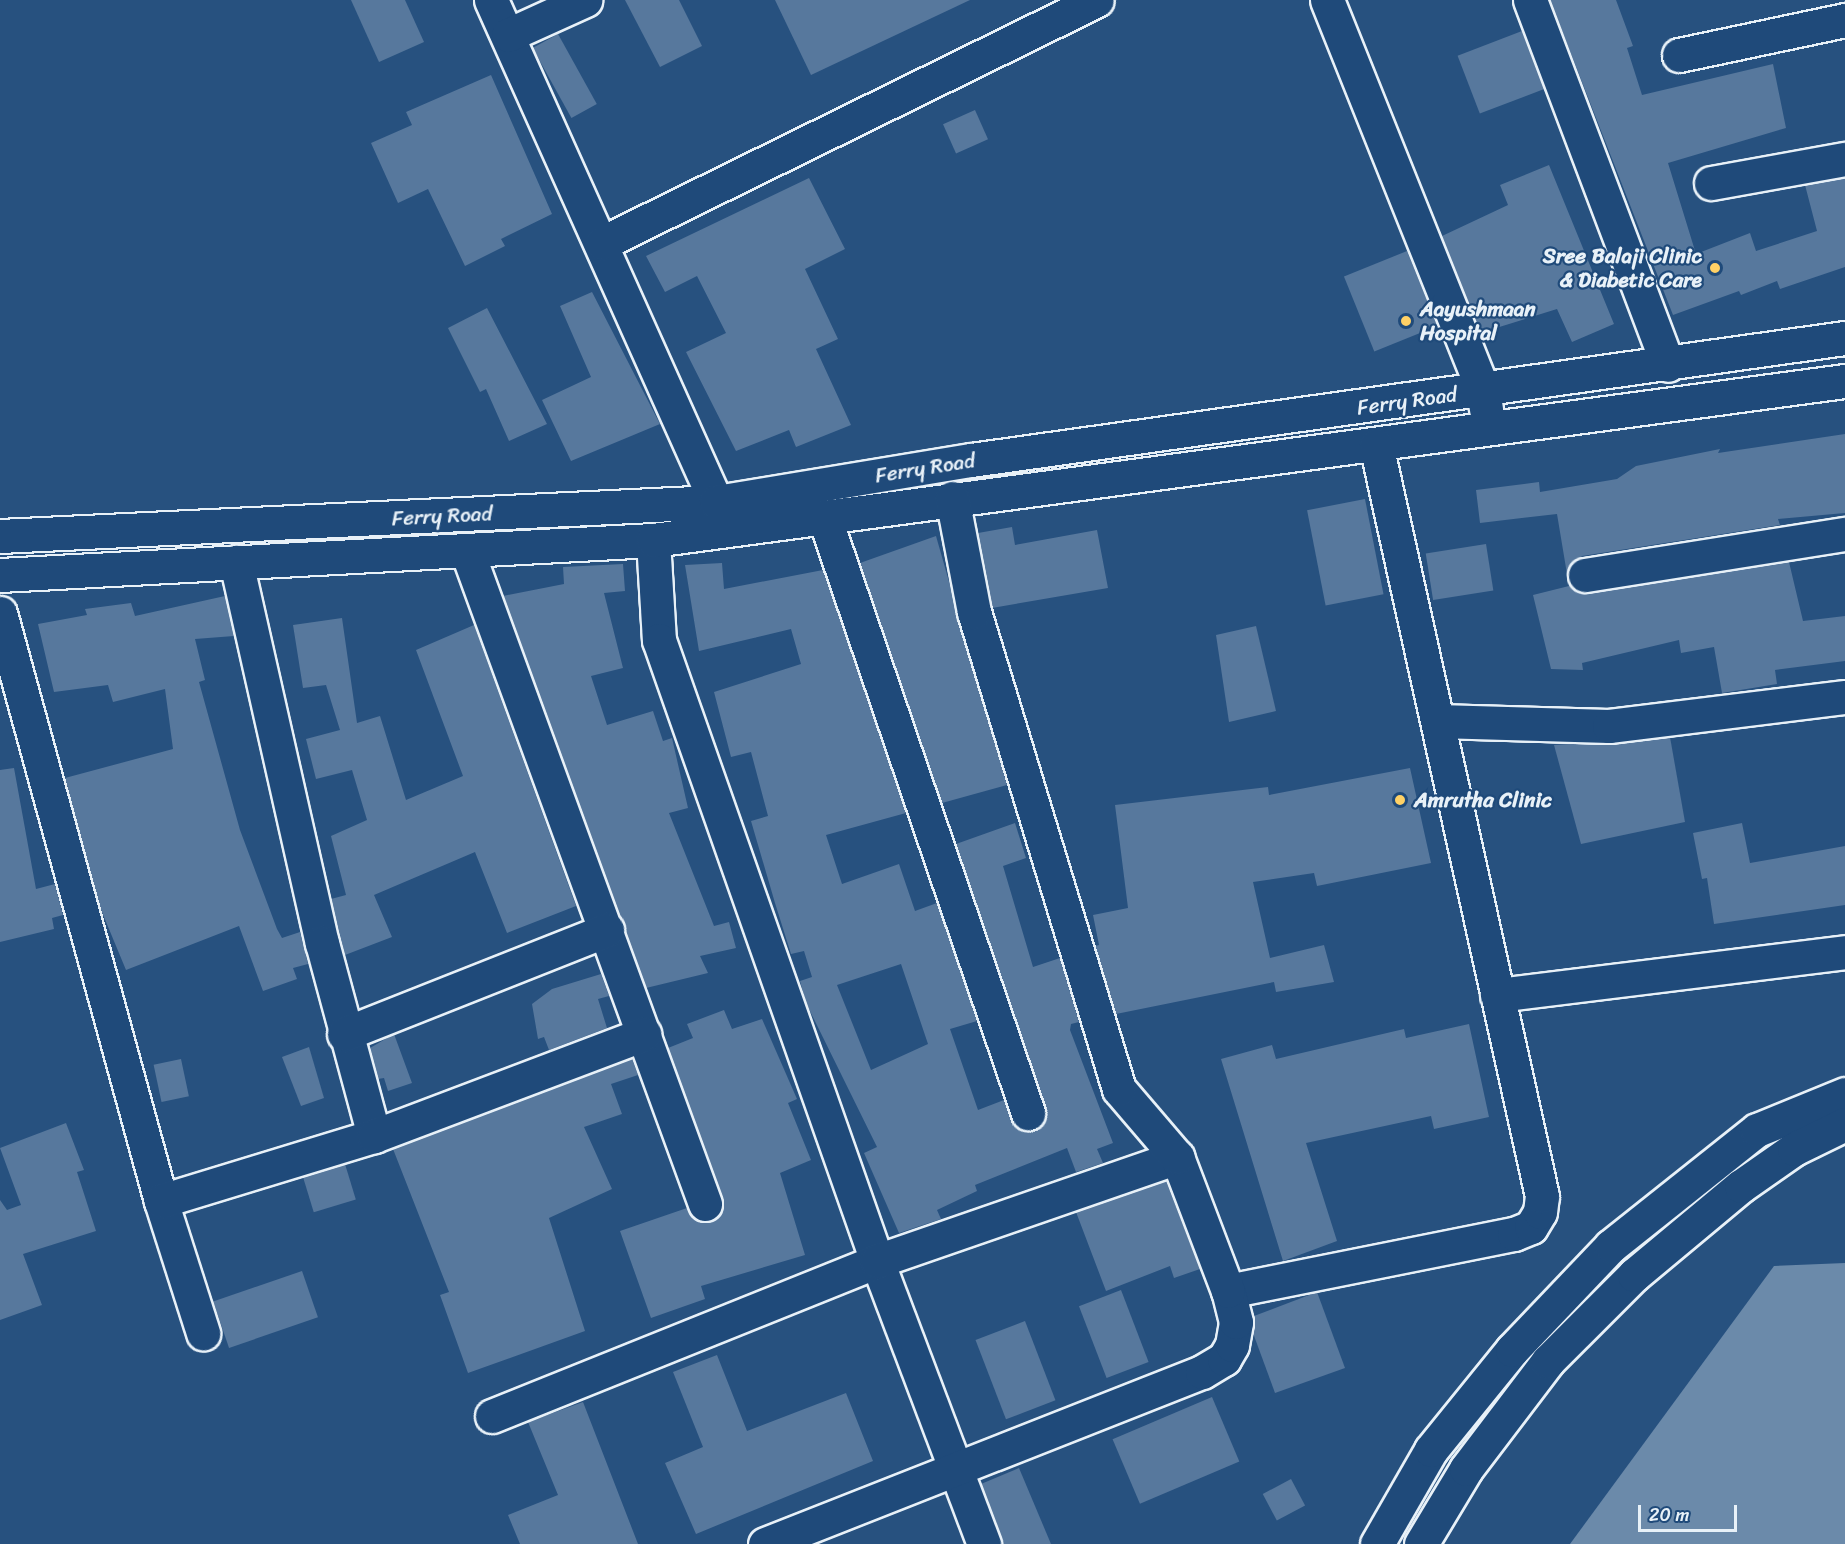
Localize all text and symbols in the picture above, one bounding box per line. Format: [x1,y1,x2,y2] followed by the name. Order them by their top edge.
[1542,243,1702,293] place label: Sree Balaji Clinic & Diabetic Care
[1706,259,1724,277] marker: Sree Balaji Clinic & Diabetic Care
[1420,296,1536,346] place label: Aayushmaan Hospital
[1397,312,1415,330] marker: Aayushmaan Hospital
[1355,382,1459,420] street label: Ferry Road
[873,448,977,488] street label: Ferry Road
[391,501,493,531] street label: Ferry Road
[1414,787,1552,813] place label: Amrutha Clinic
[1391,791,1409,809] marker: Amrutha Clinic
[1641,1493,1740,1531] scale bar
[1649,1499,1689,1531] text: 20 m

